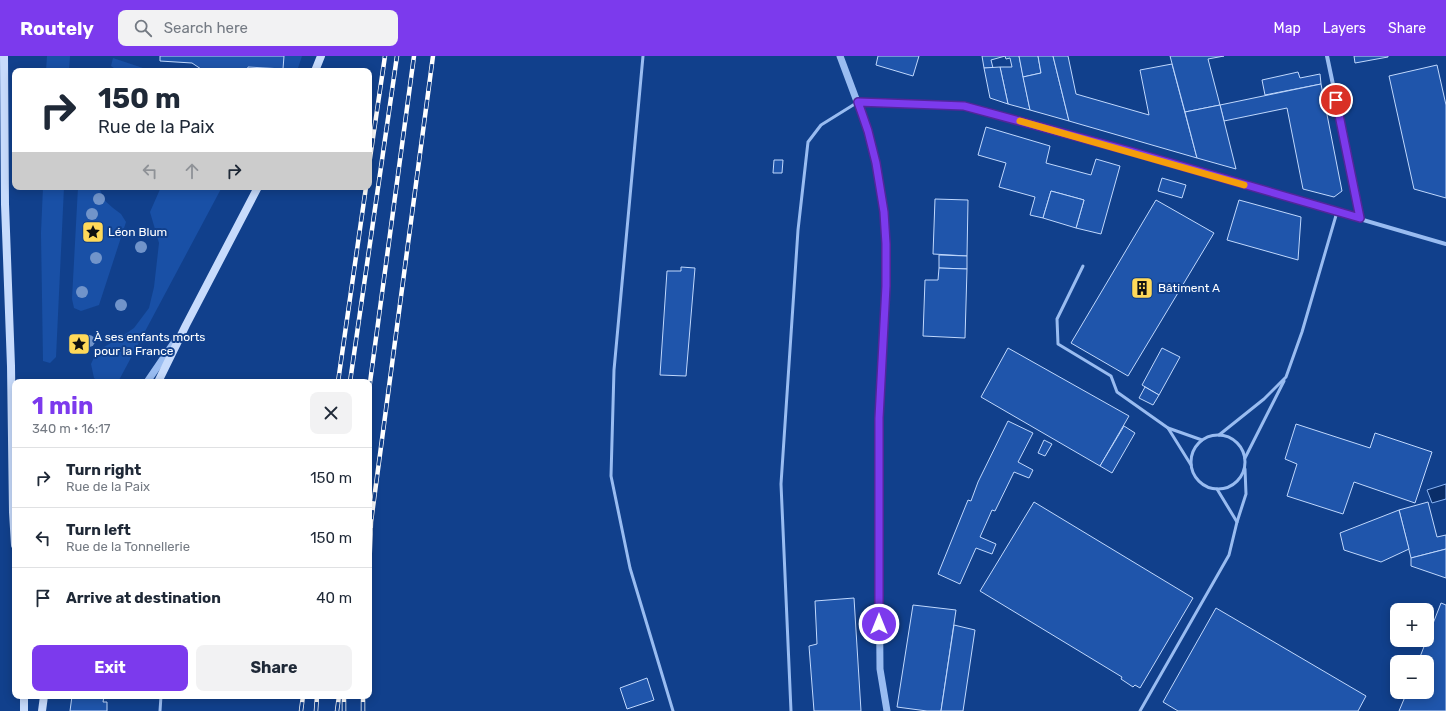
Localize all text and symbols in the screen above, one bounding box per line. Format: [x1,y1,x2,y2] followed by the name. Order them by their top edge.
[118,10,398,46] search box
[20,17,94,40] text: Routely
[132,17,154,39] icon: search
[164,19,248,37] text: Search here
[1274,20,1301,37] text: Map
[1323,20,1366,37] text: Layers
[1388,20,1426,37] text: Share
[98,82,181,115] text: 150 m
[1319,83,1353,117] pin
[32,84,84,136] icon: right
[1325,89,1347,111] icon: arrive
[98,116,214,138] text: Rue de la Paix
[139,160,161,182] icon: left
[181,160,203,182] icon: ahead
[223,160,245,182] icon: right
[80,219,106,245] place icon: Léon Blum
[108,225,167,239] place label: Léon Blum
[1129,275,1155,301] building icon: Bâtiment A
[1158,281,1220,295] place label: Bâtiment A
[94,330,205,358] place label: À ses enfants morts pour la France
[66,331,92,357] place icon: À ses enfants morts pour la France
[32,392,93,420] text: 1 min
[310,392,352,434] button: close
[32,421,111,436] text: 340 m · 16:17
[66,461,141,479] text: Turn right
[32,467,54,489] icon: right
[310,469,352,487] text: 150 m
[66,479,150,494] text: Rue de la Paix
[66,521,131,539] text: Turn left
[32,527,54,549] icon: left
[310,529,352,547] text: 150 m
[66,539,190,554] text: Rue de la Tonnellerie
[32,587,54,609] icon: arrive
[66,589,221,607] text: Arrive at destination
[316,589,352,607] text: 40 m
[858,603,900,645] position arrow
[1390,603,1434,699] map controls
[1390,603,1434,647] button: +
[32,645,188,691] button: Exit
[196,645,352,691] button: Share
[1390,655,1434,699] button: −

